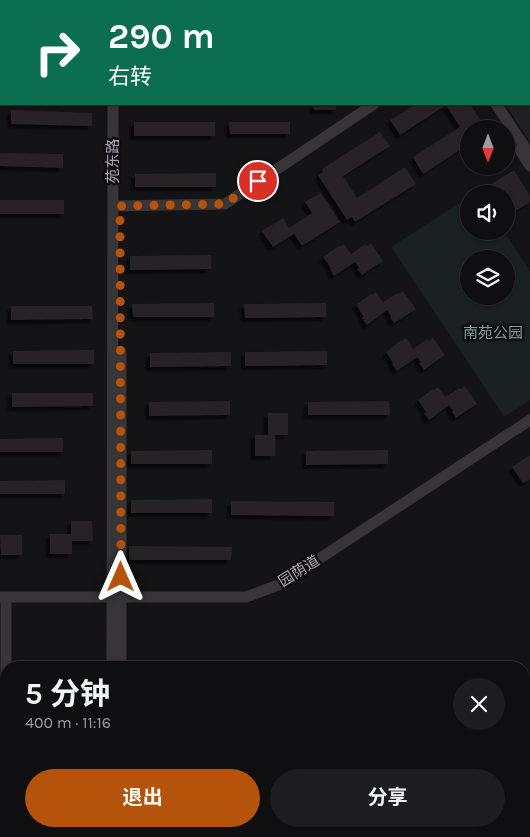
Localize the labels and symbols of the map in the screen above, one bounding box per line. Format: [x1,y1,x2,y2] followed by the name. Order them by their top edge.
[460,120,515,175] north arrow
[104,138,122,184] street label: 苑东路
[237,160,279,202] pin
[463,324,523,342] park label: 南苑公园
[94,550,146,602] position arrow
[275,551,323,591] street label: 园荫道

